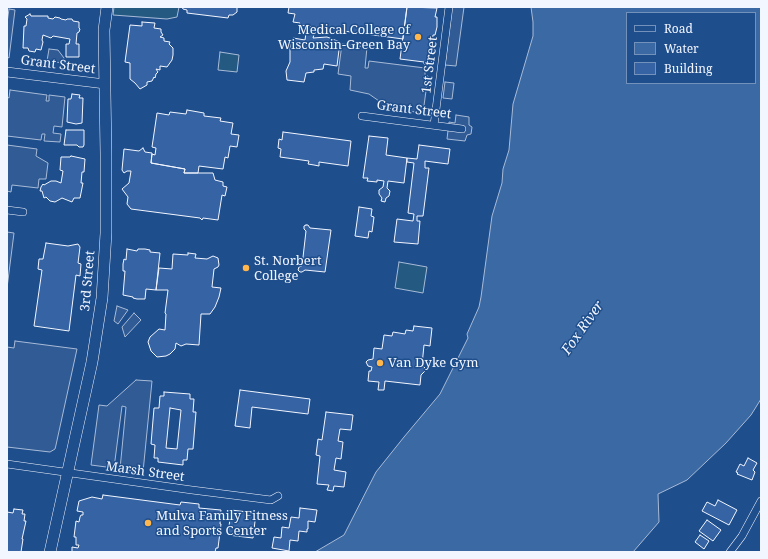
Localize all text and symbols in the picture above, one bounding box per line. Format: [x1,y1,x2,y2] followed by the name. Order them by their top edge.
[626,12,756,84] legend
[664,20,693,37] text: Road
[278,22,410,53] place label: Medical College of Wisconsin-Green Bay
[413,32,423,42] marker: Medical College of Wisconsin-Green Bay
[419,36,441,94] street label: 1st Street
[664,40,699,57] text: Water
[20,53,96,77] street label: Grant Street
[664,60,712,77] text: Building
[376,98,452,122] street label: Grant Street
[78,250,98,312] street label: 3rd Street
[254,253,321,284] place label: St. Norbert College
[241,263,251,273] marker: St. Norbert College
[558,298,608,358] water label: Fox River
[388,355,478,371] place label: Van Dyke Gym
[375,358,385,368] marker: Van Dyke Gym
[105,459,185,485] street label: Marsh Street
[156,508,288,539] place label: Mulva Family Fitness and Sports Center
[143,518,153,528] marker: Mulva Family Fitness and Sports Center

